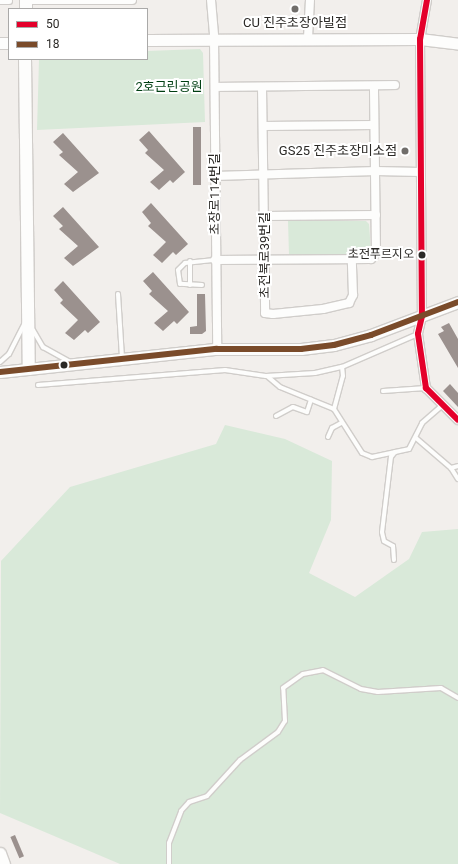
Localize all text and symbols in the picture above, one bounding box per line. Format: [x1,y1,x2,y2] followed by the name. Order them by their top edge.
[290,4,300,14] marker: CU 진주초장아빌점
[8,8,148,60] legend
[243,15,347,31] place label: CU 진주초장아빌점
[46,17,60,31] text: 50
[46,37,60,51] text: 18
[135,79,203,95] park label: 2호근린공원
[279,143,397,159] place label: GS25 진주초장미소점
[400,146,410,156] marker: GS25 진주초장미소점
[207,153,223,235] street label: 초장로114번길
[257,212,273,298] street label: 초전북로39번길
[348,248,414,262] place label: 초전푸르지오
[417,250,427,260] marker: 초전푸르지오
[59,360,69,370] unlabelled marker

